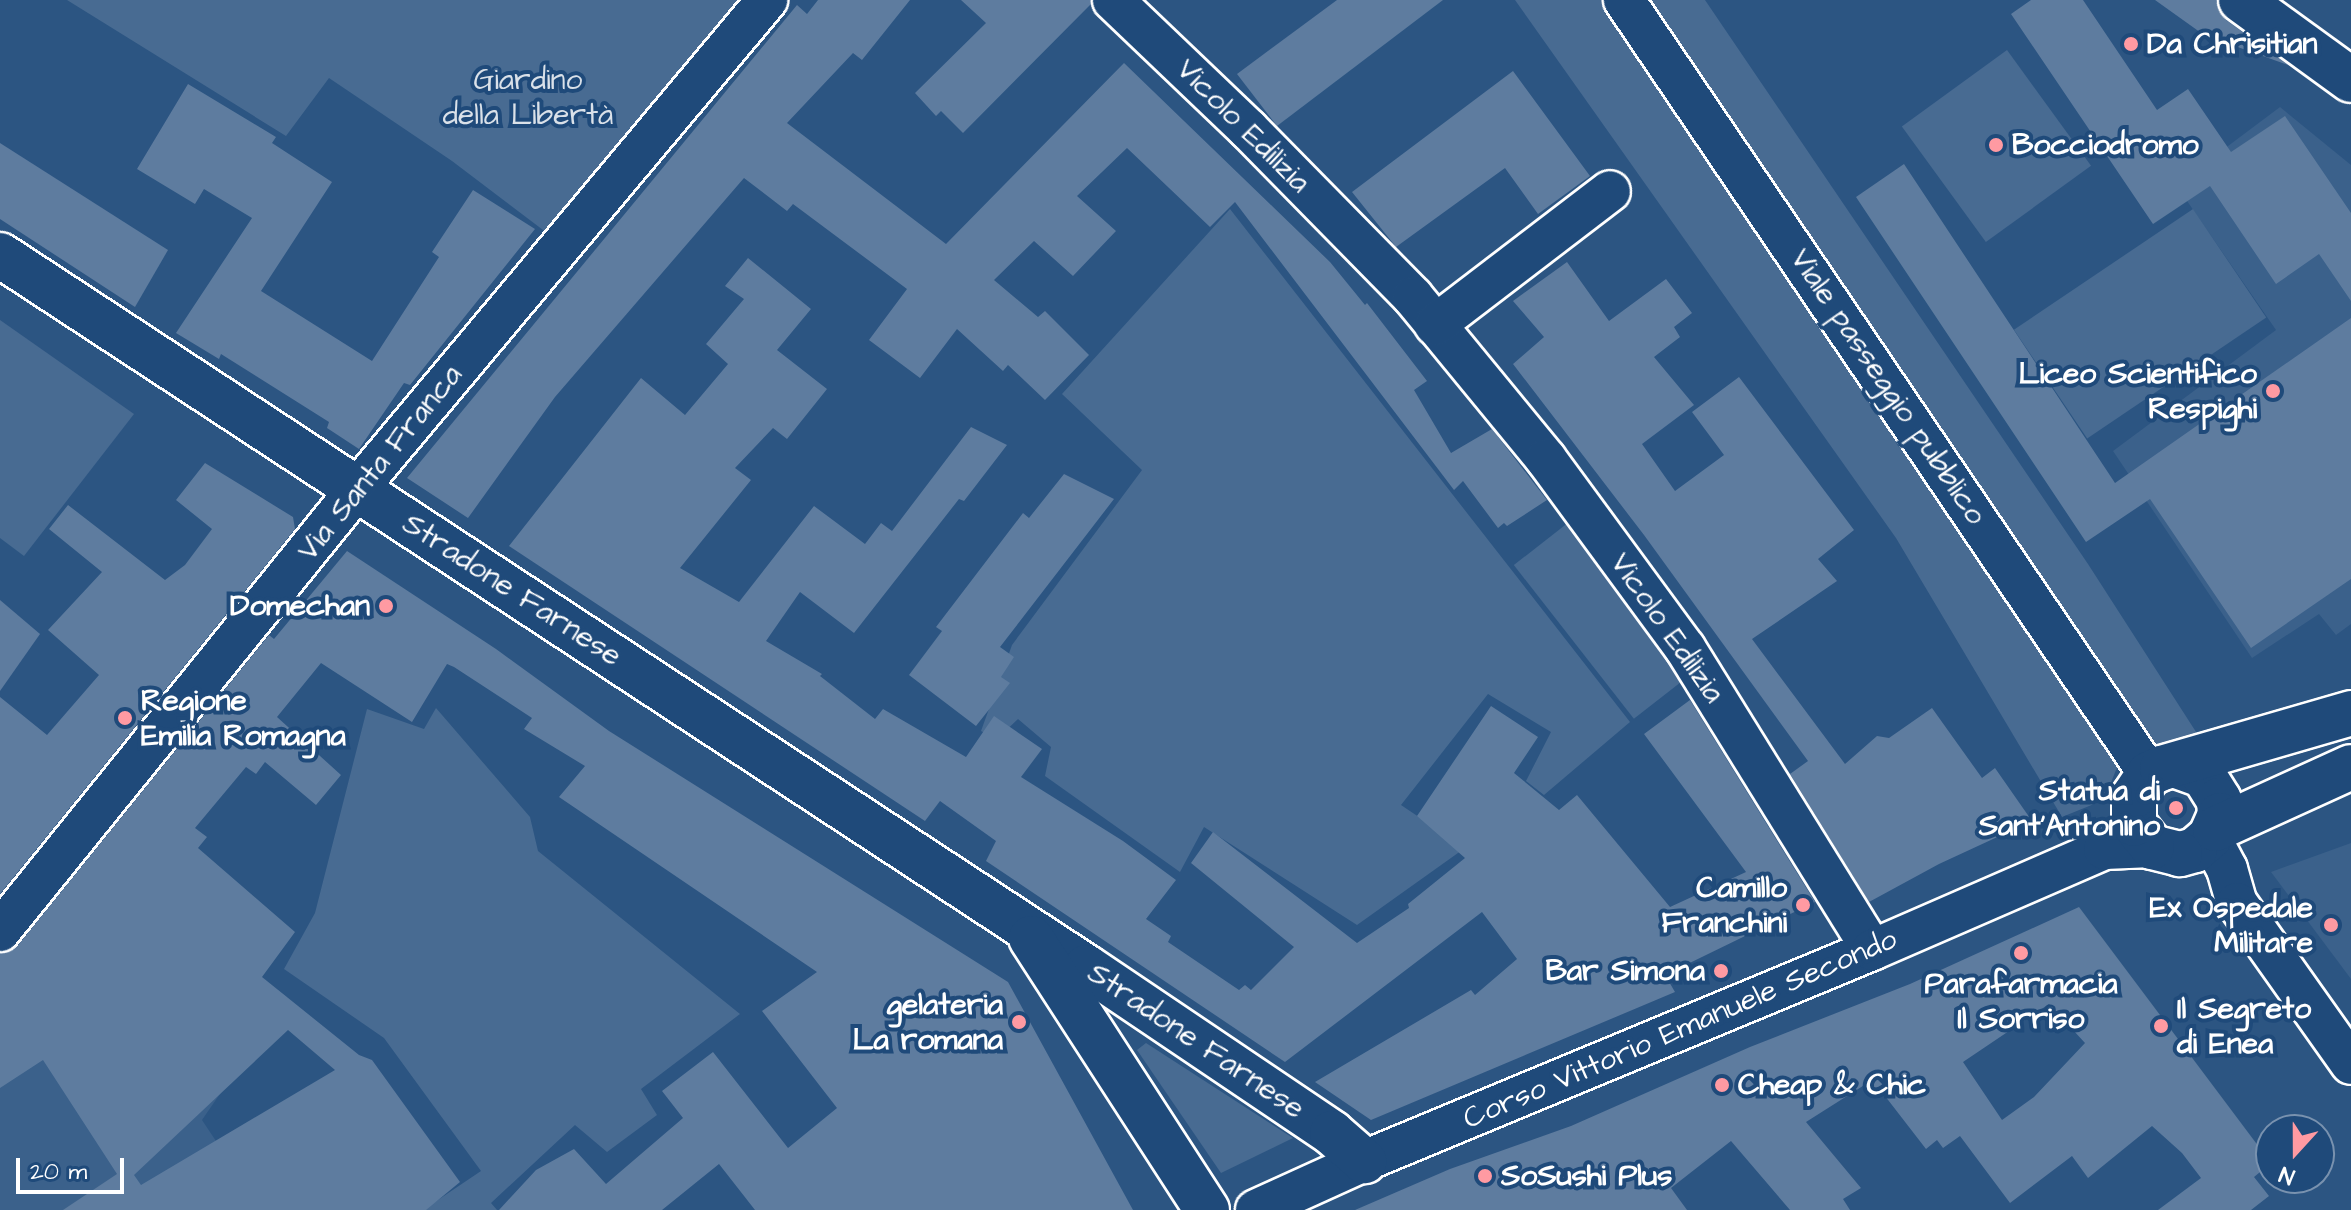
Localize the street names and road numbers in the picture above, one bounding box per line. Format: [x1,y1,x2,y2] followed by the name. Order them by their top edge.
[1169,52,1317,200] street label: Vicolo Edilizia
[1782,242,1994,532] street label: Viale passeggio pubblico
[290,358,470,568] street label: Via Santa Franca
[396,506,628,674] street label: Stradone Farnese
[1602,546,1732,710] street label: Vicolo Edilizia
[1458,921,1902,1137] street label: Corso Vittorio Emanuele Secondo
[1081,955,1311,1127] street label: Stradone Farnese

